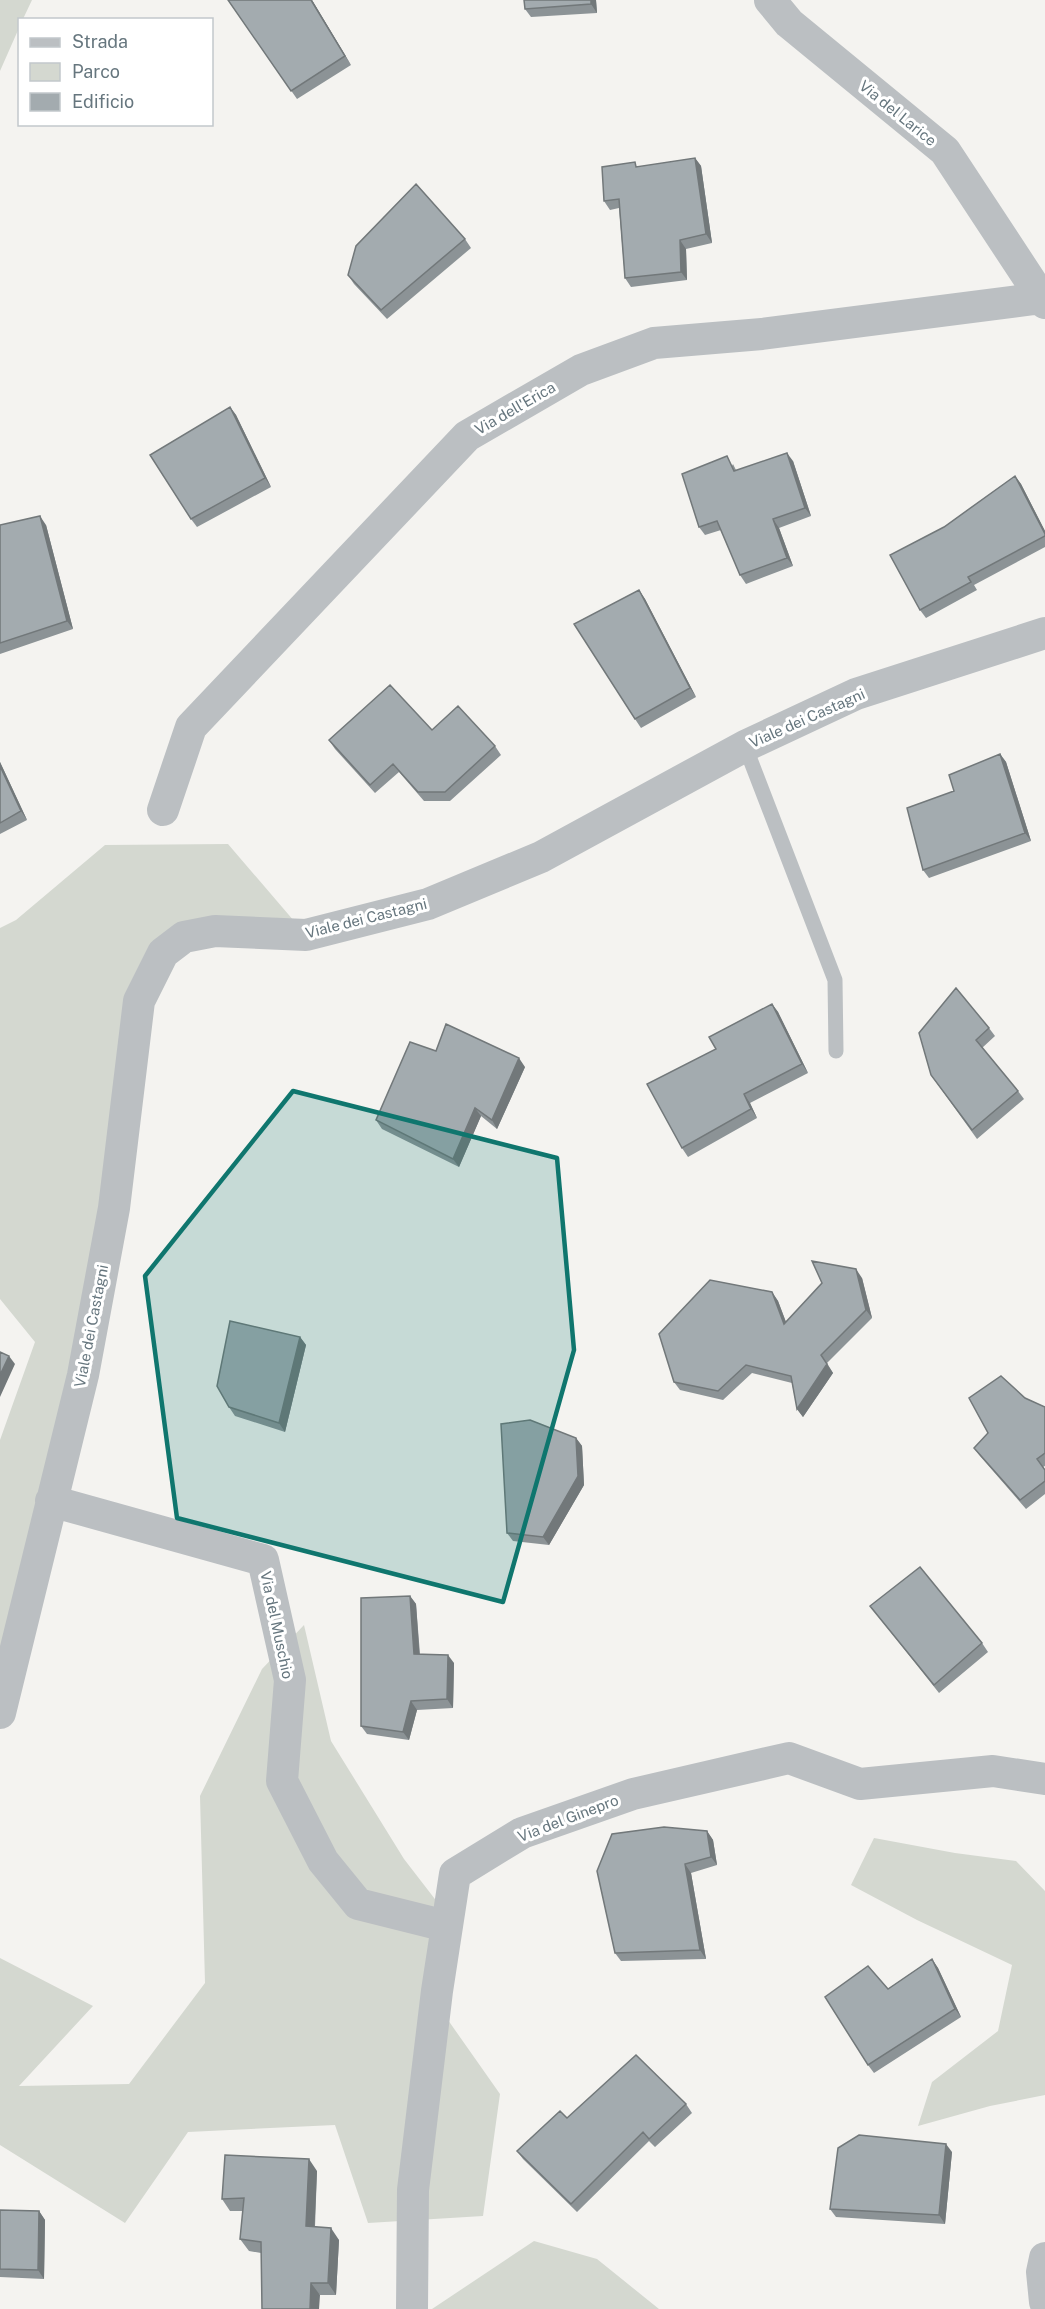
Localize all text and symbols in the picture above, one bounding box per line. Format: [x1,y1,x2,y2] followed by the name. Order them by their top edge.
[18,18,213,126] legend
[72,31,128,52] text: Strada
[72,61,120,82] text: Parco
[856,77,940,149] street label: Via del Larice
[72,91,134,112] text: Edificio
[472,378,558,438] street label: Via dell'Erica
[747,685,867,751] street label: Viale dei Castagni
[304,895,428,941] street label: Viale dei Castagni
[71,1263,111,1389] street label: Viale dei Castagni
[257,1570,297,1680] street label: Via del Muschio
[515,1791,621,1845] street label: Via del Ginepro

